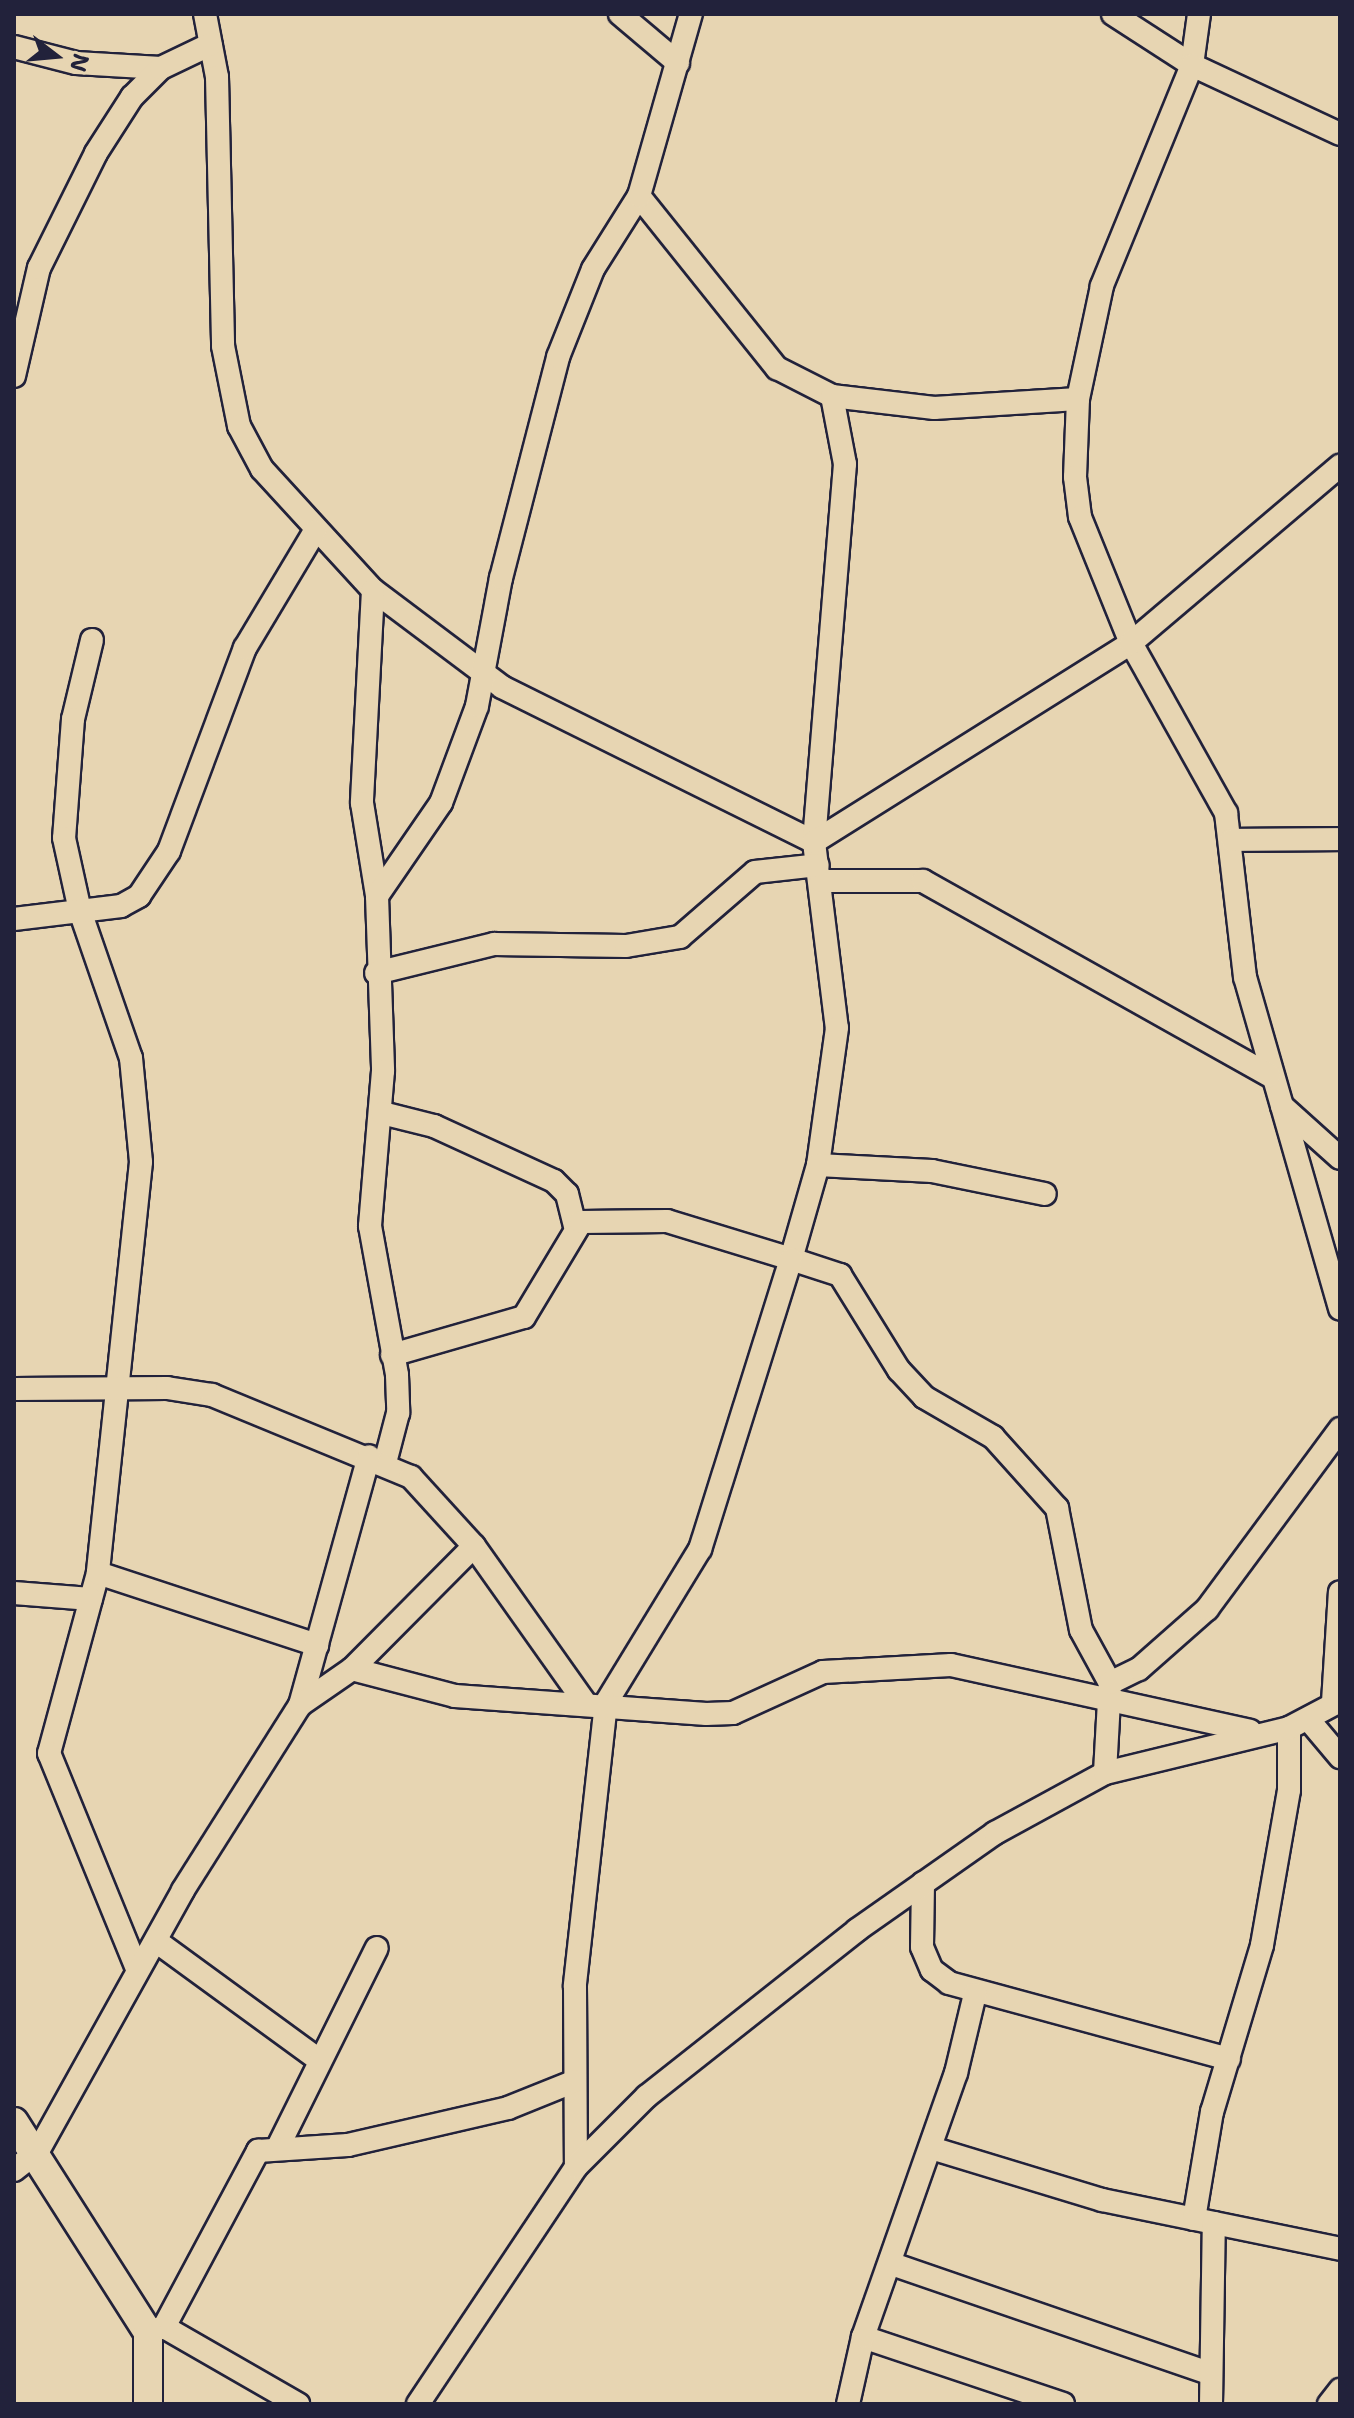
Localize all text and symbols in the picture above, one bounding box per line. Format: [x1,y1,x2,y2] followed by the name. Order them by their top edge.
[16,16,96,96] north arrow
[63,50,96,75] text: N

